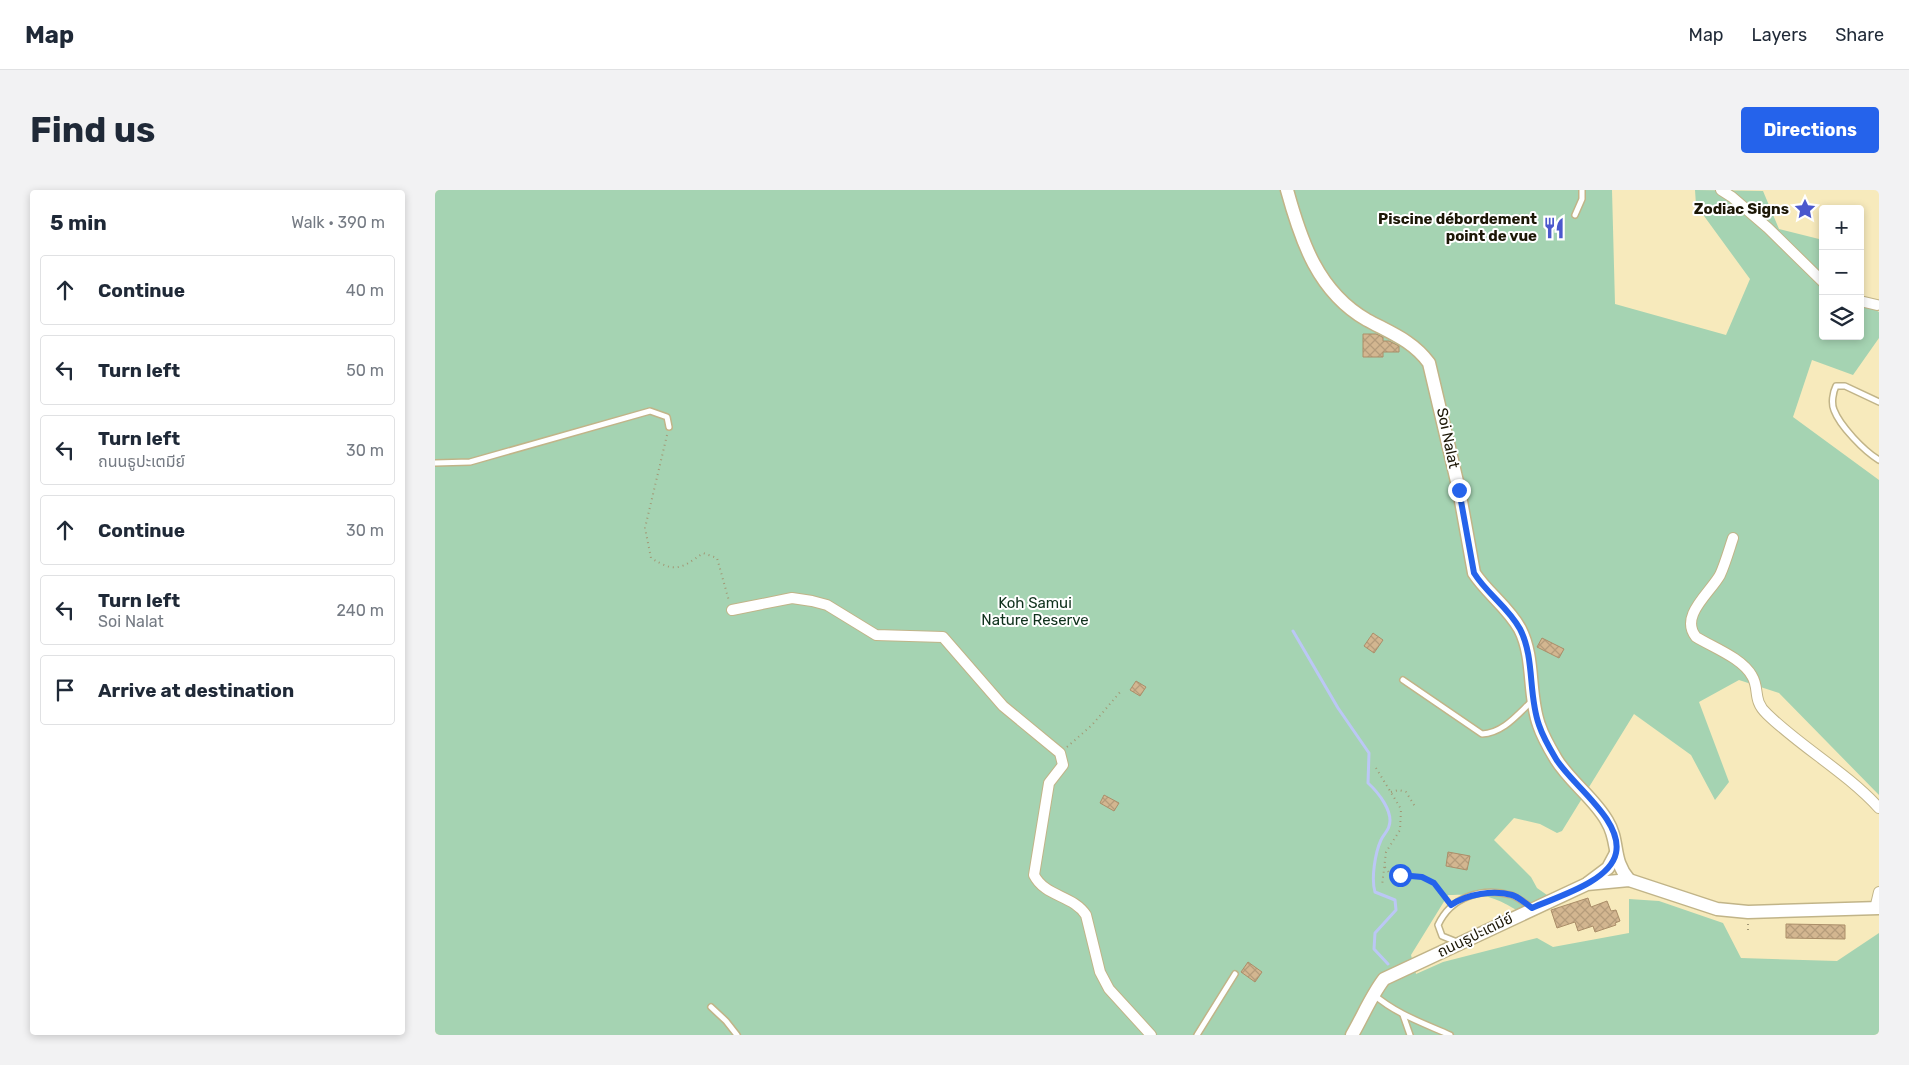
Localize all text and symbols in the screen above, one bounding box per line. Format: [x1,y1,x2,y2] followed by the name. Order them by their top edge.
[25,21,74,49] text: Map
[1689,24,1724,46] text: Map
[1752,24,1807,46] text: Layers
[1835,24,1884,46] text: Share
[1741,107,1879,153] button: Directions
[30,109,155,151] text: Find us
[1792,196,1818,222] place icon: Zodiac Signs
[1694,200,1789,218] place label: Zodiac Signs
[1819,205,1864,340] map controls
[1819,205,1864,250] button: +
[50,210,107,235] text: 5 min
[1378,210,1537,245] place label: Piscine débordement point de vue
[291,213,385,232] text: Walk · 390 m
[1541,215,1567,241] restaurant icon: Piscine débordement point de vue
[1819,250,1864,295] button: −
[51,276,79,304] icon: ahead
[98,279,185,302] text: Continue
[346,281,384,300] text: 40 m
[1819,295,1864,340] button: layers
[51,356,79,384] icon: left
[98,359,180,382] text: Turn left
[346,361,384,380] text: 50 m
[1433,406,1463,470] street label: Soi Nalat
[98,427,180,450] text: Turn left
[51,436,79,464] icon: left
[346,441,384,460] text: 30 m
[98,452,185,471] text: ถนนธูปะเตมีย์
[1448,479,1471,502] route end
[51,516,79,544] icon: ahead
[98,519,185,542] text: Continue
[346,521,384,540] text: 30 m
[98,589,180,612] text: Turn left
[981,594,1089,629] park label: Koh Samui Nature Reserve
[51,596,79,624] icon: left
[337,601,384,620] text: 240 m
[98,612,164,631] text: Soi Nalat
[51,676,79,704] icon: arrive
[98,679,294,702] text: Arrive at destination
[1389,864,1412,887] route start
[1434,909,1516,961] street label: ถนนธูปะเตมีย์

